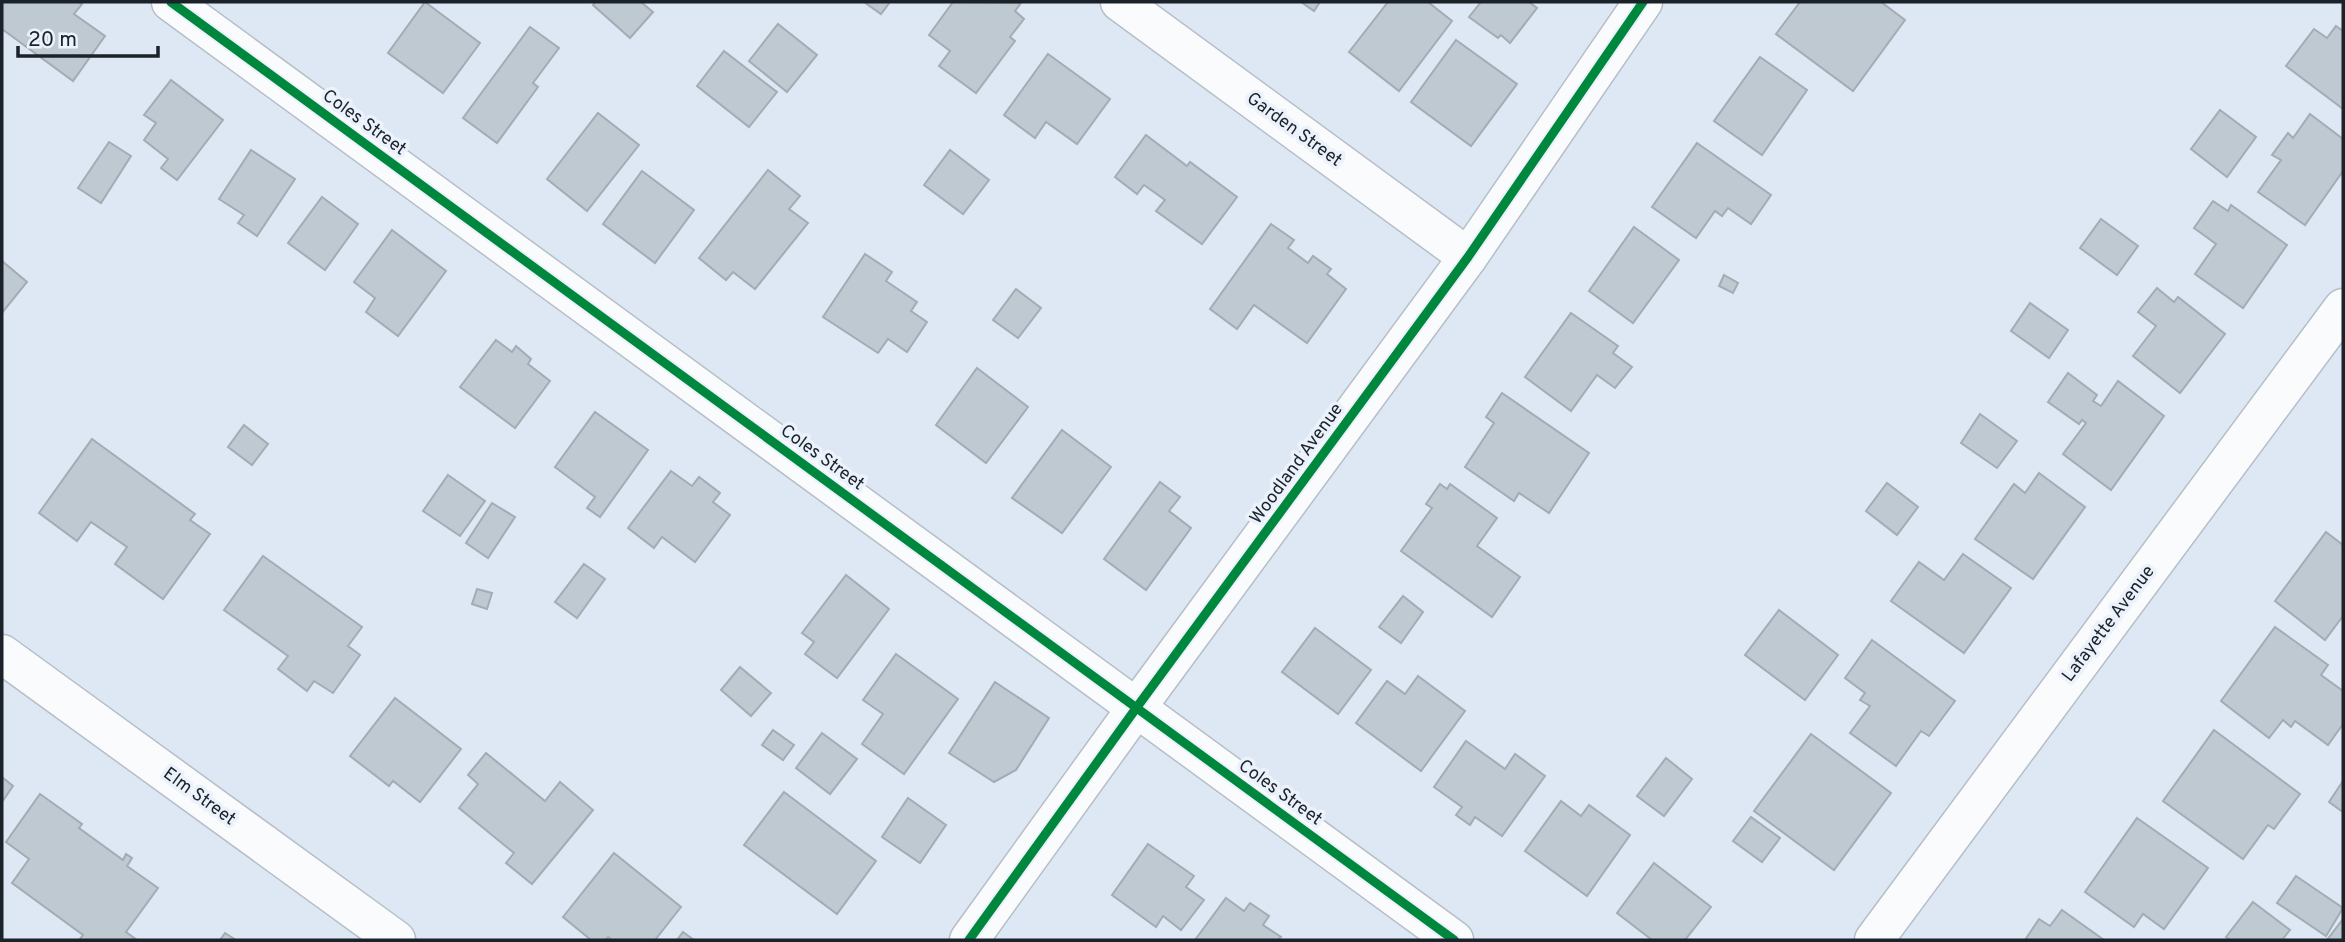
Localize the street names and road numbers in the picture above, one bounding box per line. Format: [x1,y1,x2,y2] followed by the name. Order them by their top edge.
[318,85,410,161] street label: Coles Street
[1242,88,1346,172] street label: Garden Street
[1245,399,1349,529] street label: Woodland Avenue
[776,420,868,496] street label: Coles Street
[2058,561,2160,687] street label: Lafayette Avenue
[1234,755,1326,831] street label: Coles Street
[158,763,240,831] street label: Elm Street

